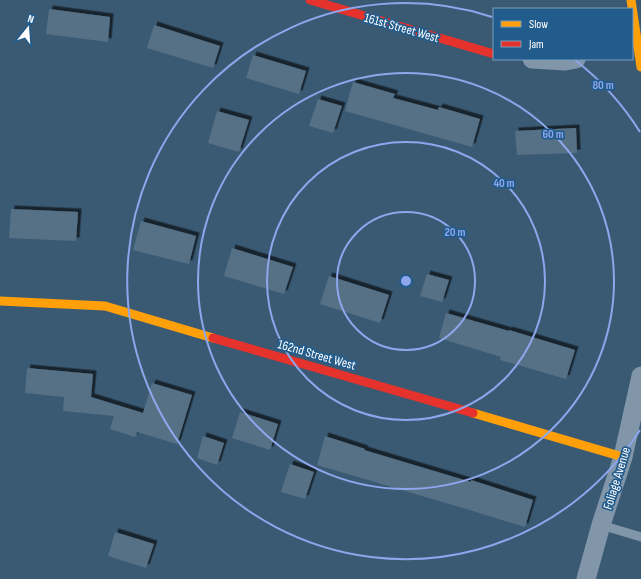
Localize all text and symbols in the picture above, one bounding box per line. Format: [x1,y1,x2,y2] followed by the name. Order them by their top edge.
[8,8,48,48] north arrow
[493,8,633,60] legend
[362,10,441,46] street label: 161st Street West
[26,12,36,26] text: N
[529,17,548,32] text: Slow
[528,37,544,52] text: Jam
[592,78,614,93] text: 80 m
[542,127,564,142] text: 60 m
[493,176,515,191] text: 40 m
[445,225,465,240] text: 20 m
[399,274,413,288] centre of rings
[276,336,358,374] street label: 162nd Street West
[600,445,634,511] street label: Foliage Avenue

